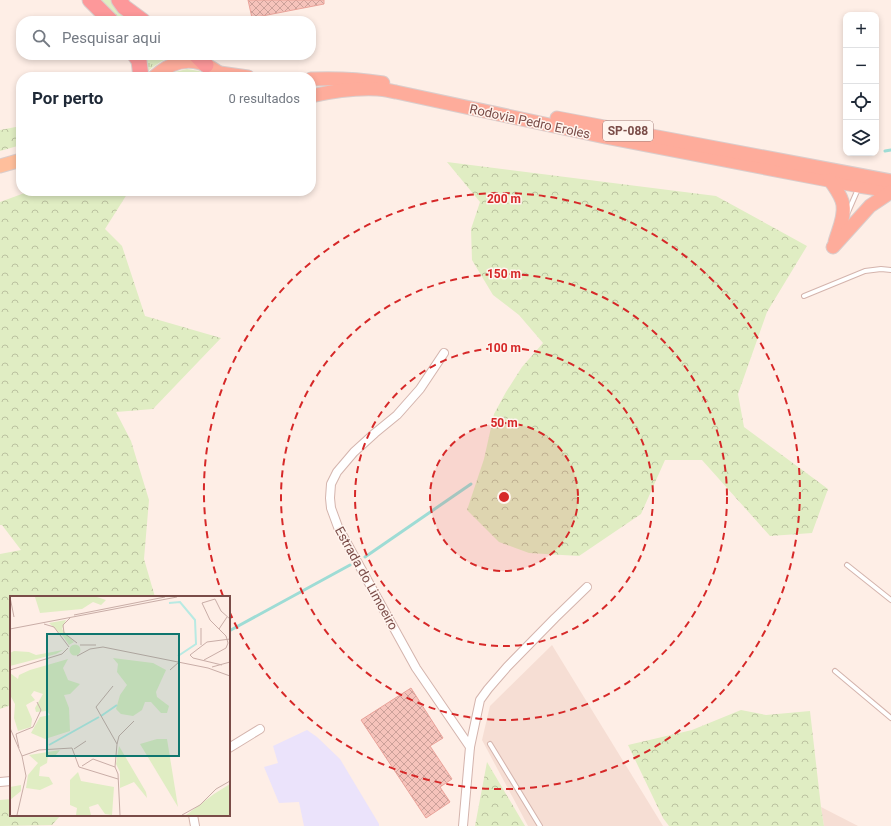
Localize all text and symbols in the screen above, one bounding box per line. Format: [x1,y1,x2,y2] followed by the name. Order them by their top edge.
[843,12,879,156] map controls
[843,12,879,48] button: +
[16,16,316,60] search box
[30,27,52,49] icon: search
[62,29,161,47] text: Pesquisar aqui
[843,48,879,84] button: −
[843,84,879,120] button: locate
[32,88,103,108] text: Por perto
[228,91,300,106] text: 0 resultados
[468,101,592,142] street label: Rodovia Pedro Eroles
[843,120,879,156] button: layers
[603,121,653,141] road number: SP-088
[487,192,521,206] text: 200 m
[487,267,521,281] text: 150 m
[487,341,521,355] text: 100 m
[490,416,518,430] text: 50 m
[497,490,511,504] centre of rings
[332,524,401,633] street label: Estrada do Limoeiro
[10,596,230,816] inset map

